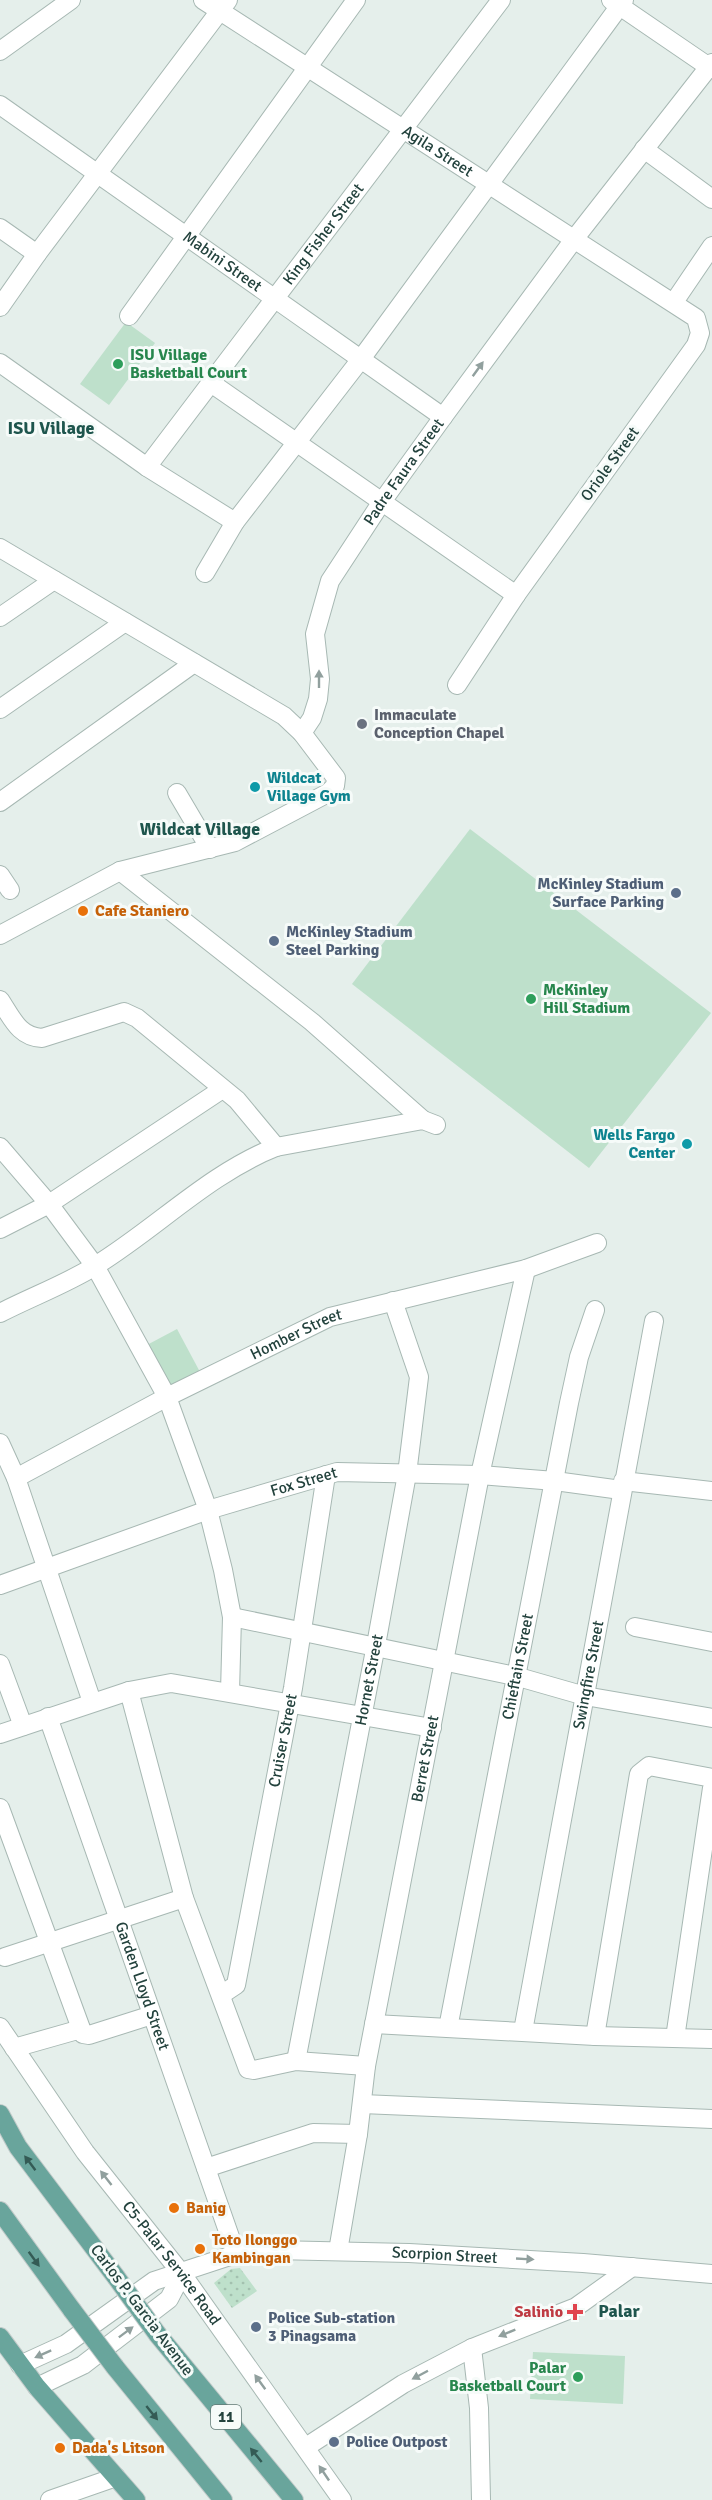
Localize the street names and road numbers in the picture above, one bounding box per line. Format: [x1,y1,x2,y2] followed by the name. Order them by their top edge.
[398,121,477,182] street label: Agila Street
[279,179,369,289] street label: King Fisher Street
[179,227,266,297] street label: Mabini Street
[359,414,449,529] street label: Padre Faura Street
[576,423,644,505] street label: Oriole Street
[247,1304,344,1365] street label: Homber Street
[268,1462,340,1501] street label: Fox Street
[498,1612,538,1721] street label: Chieftain Street
[569,1619,609,1731] street label: Swingfire Street
[351,1632,388,1727] street label: Hornet Street
[264,1692,302,1789] street label: Cruiser Street
[407,1713,443,1804] street label: Berret Street
[110,1919,174,2053] street label: Garden Lloyd Street
[118,2197,225,2329] street label: C5-Palar Service Road
[86,2240,198,2380] street label: Carlos P. Garcia Avenue
[392,2243,498,2268] street label: Scorpion Street
[211,2405,241,2429] road number: 11

